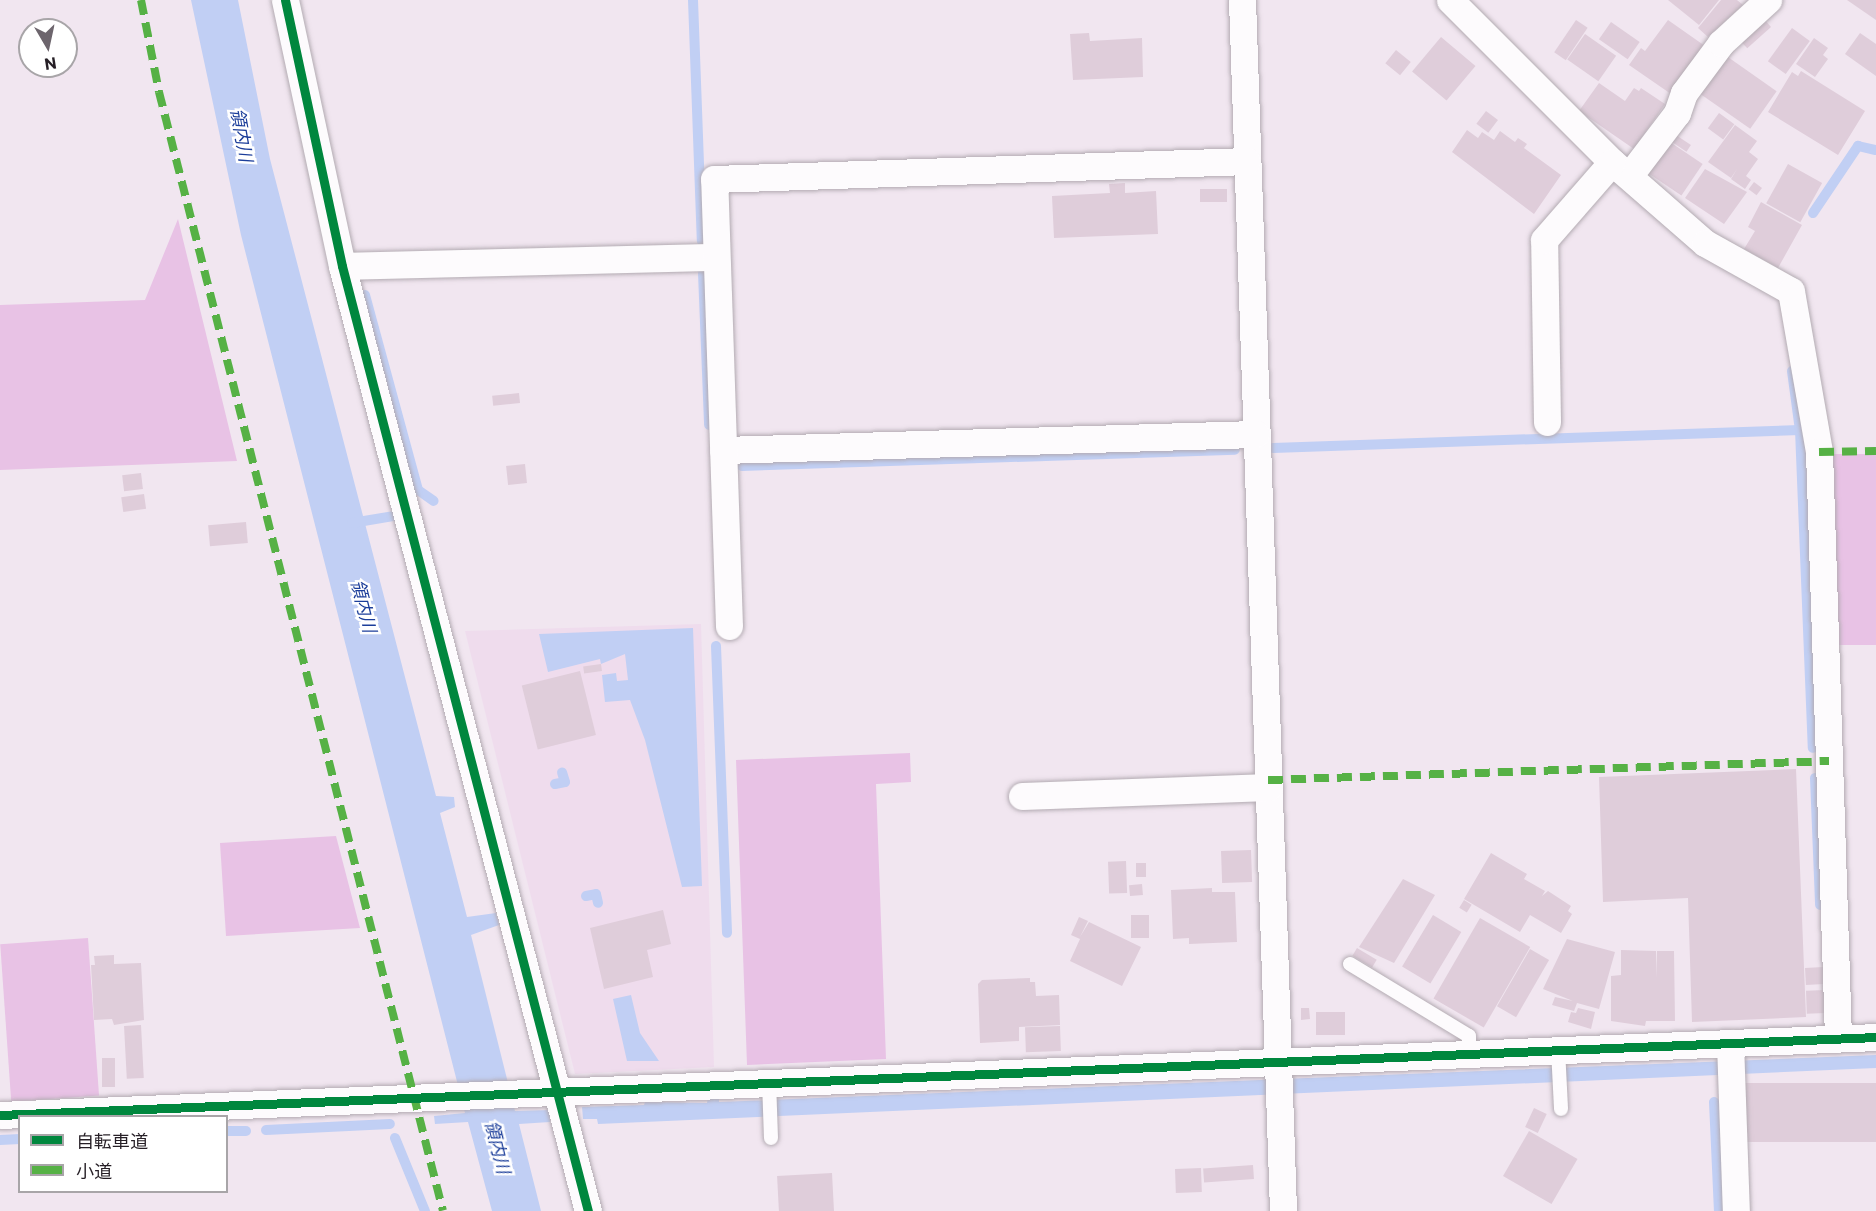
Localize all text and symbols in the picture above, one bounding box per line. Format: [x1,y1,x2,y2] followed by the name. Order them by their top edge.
[18,18,78,78] north arrow
[43,54,58,75] text: N
[227,107,257,163] water label: 領内川
[347,577,381,635] water label: 領内川
[18,1115,228,1193] legend
[481,1118,515,1176] water label: 領内川
[76,1130,148,1152] text: 自転車道
[76,1160,112,1182] text: 小道

